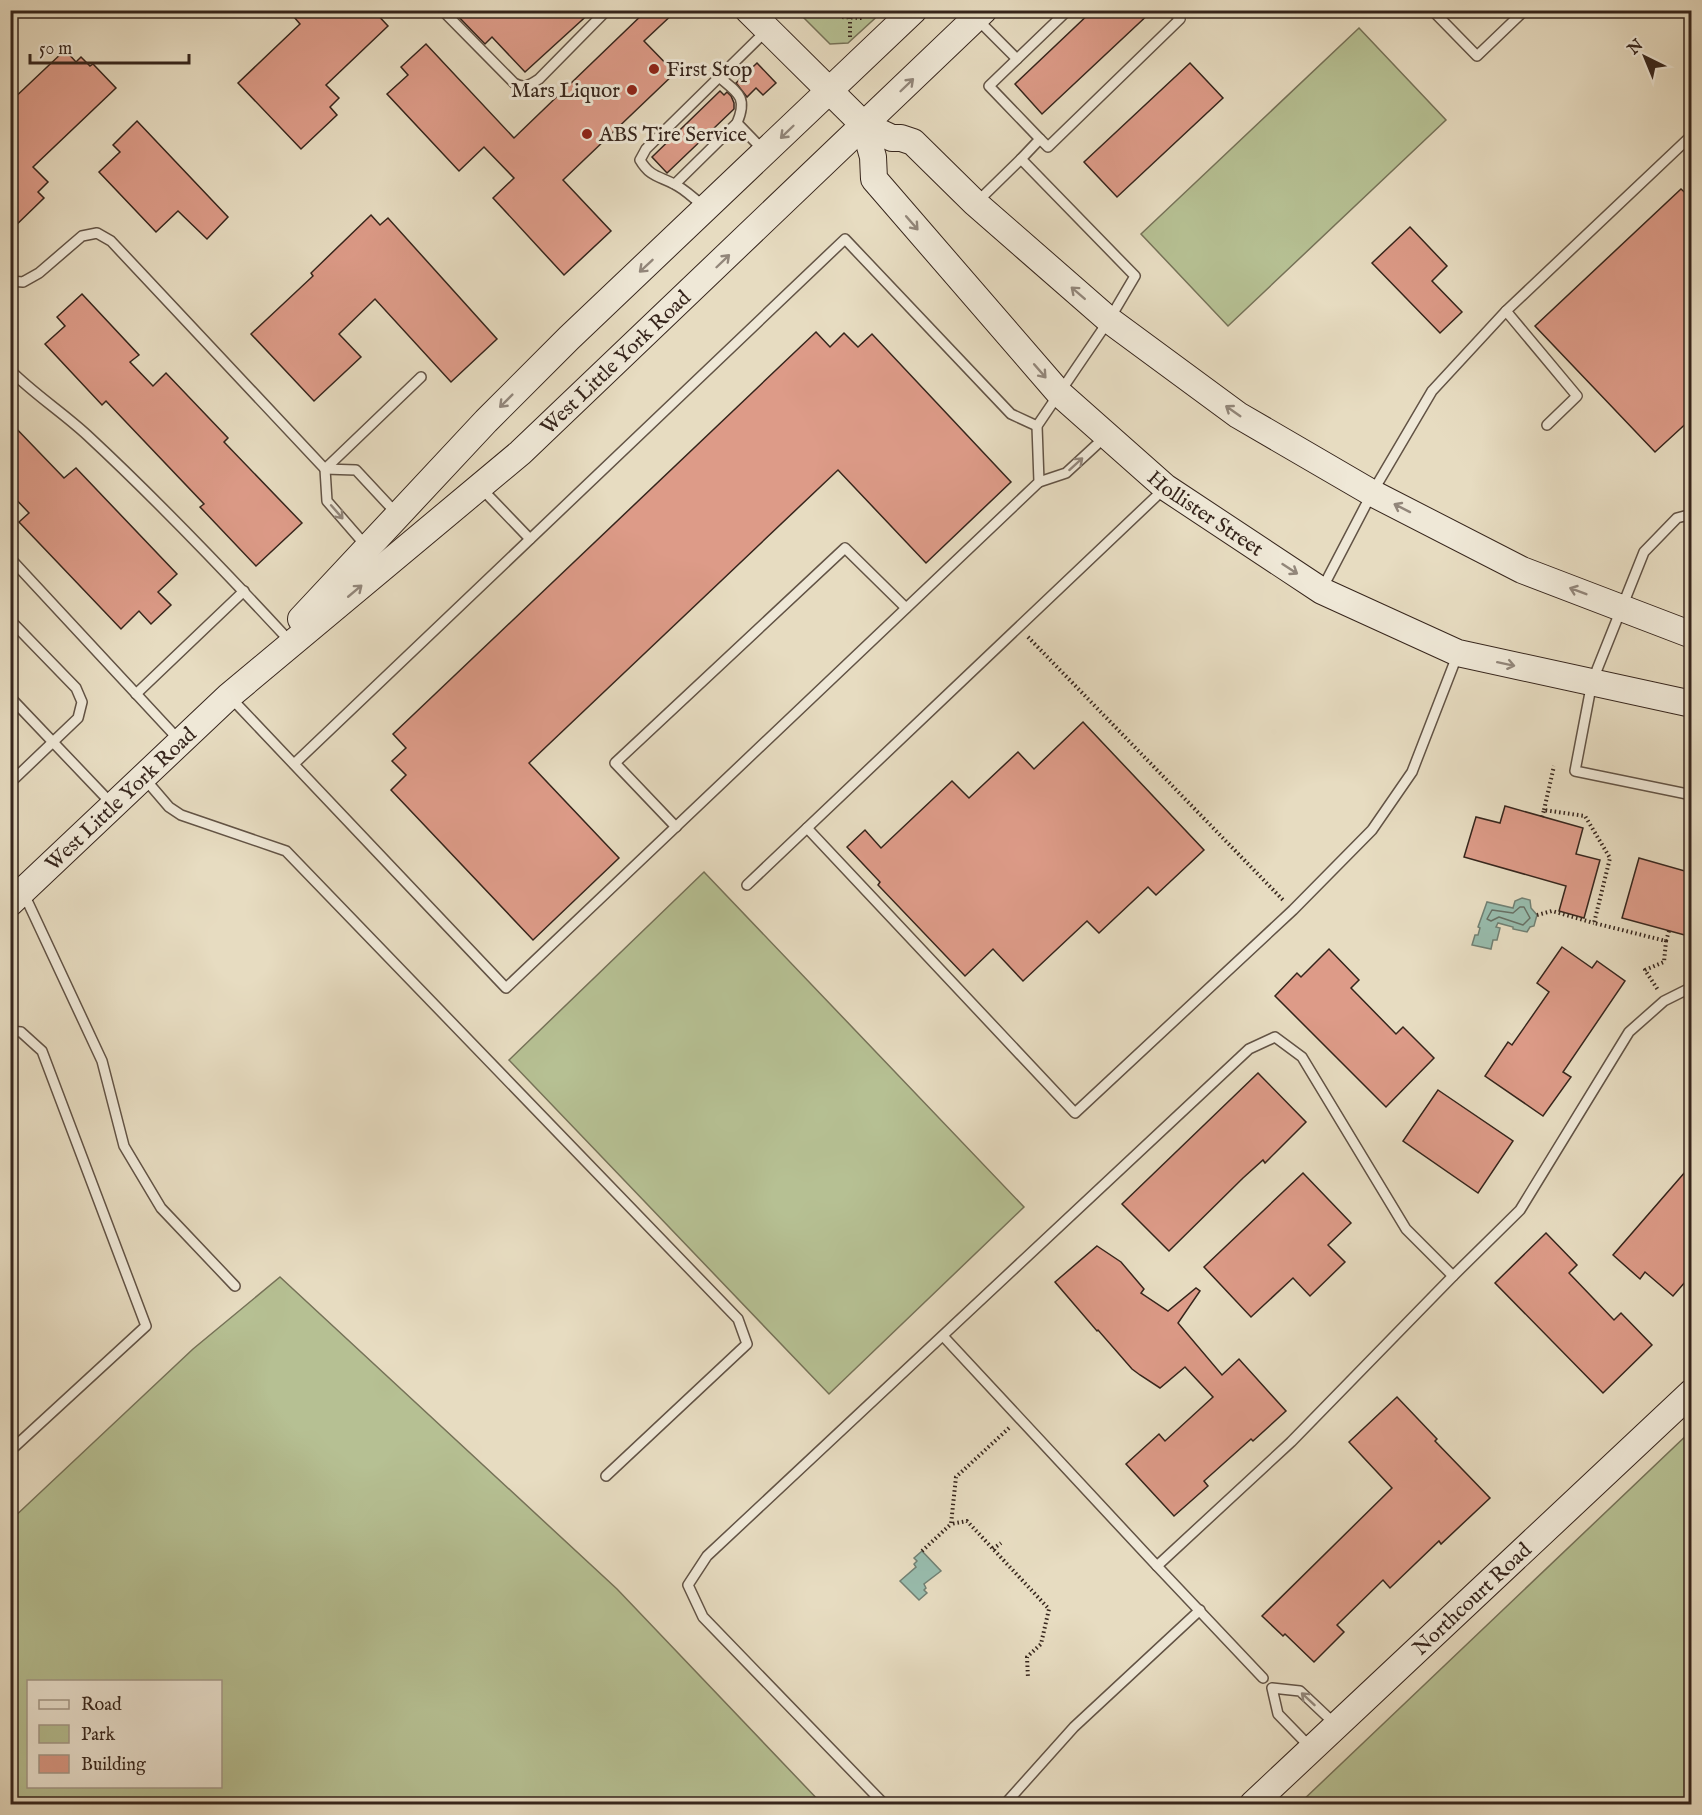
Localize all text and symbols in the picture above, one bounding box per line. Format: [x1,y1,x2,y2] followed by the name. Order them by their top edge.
[30,27,189,65] scale bar
[1615,27,1675,87] north arrow
[1624,35,1648,60] text: N
[39,38,72,61] text: 50 m
[666,57,752,84] place label: First Stop
[647,62,661,76] marker: First Stop
[511,78,620,105] place label: Mars Liquor
[899,78,914,92] one-way arrow
[625,83,639,97] marker: Mars Liquor
[598,122,747,149] place label: ABS Tire Service
[780,125,795,139] one-way arrow
[580,127,594,141] marker: ABS Tire Service
[905,215,919,230] one-way arrow
[715,253,730,268] one-way arrow
[638,259,653,273] one-way arrow
[535,285,698,441] street label: West Little York Road
[1071,286,1086,300] one-way arrow
[1033,363,1047,378] one-way arrow
[498,394,513,409] one-way arrow
[1225,405,1241,417] one-way arrow
[1068,457,1083,471] one-way arrow
[1141,465,1268,563] street label: Hollister Street
[1393,502,1411,514] one-way arrow
[330,504,343,520] one-way arrow
[1281,564,1298,576] one-way arrow
[347,584,362,598] one-way arrow
[1569,585,1588,596] one-way arrow
[1495,659,1515,670] one-way arrow
[40,721,203,877] street label: West Little York Road
[1408,1537,1538,1662] street label: Northcourt Road
[27,1680,222,1788] legend
[1301,1692,1316,1706] one-way arrow
[81,1694,122,1717] text: Road
[81,1724,116,1747] text: Park
[81,1754,146,1777] text: Building

